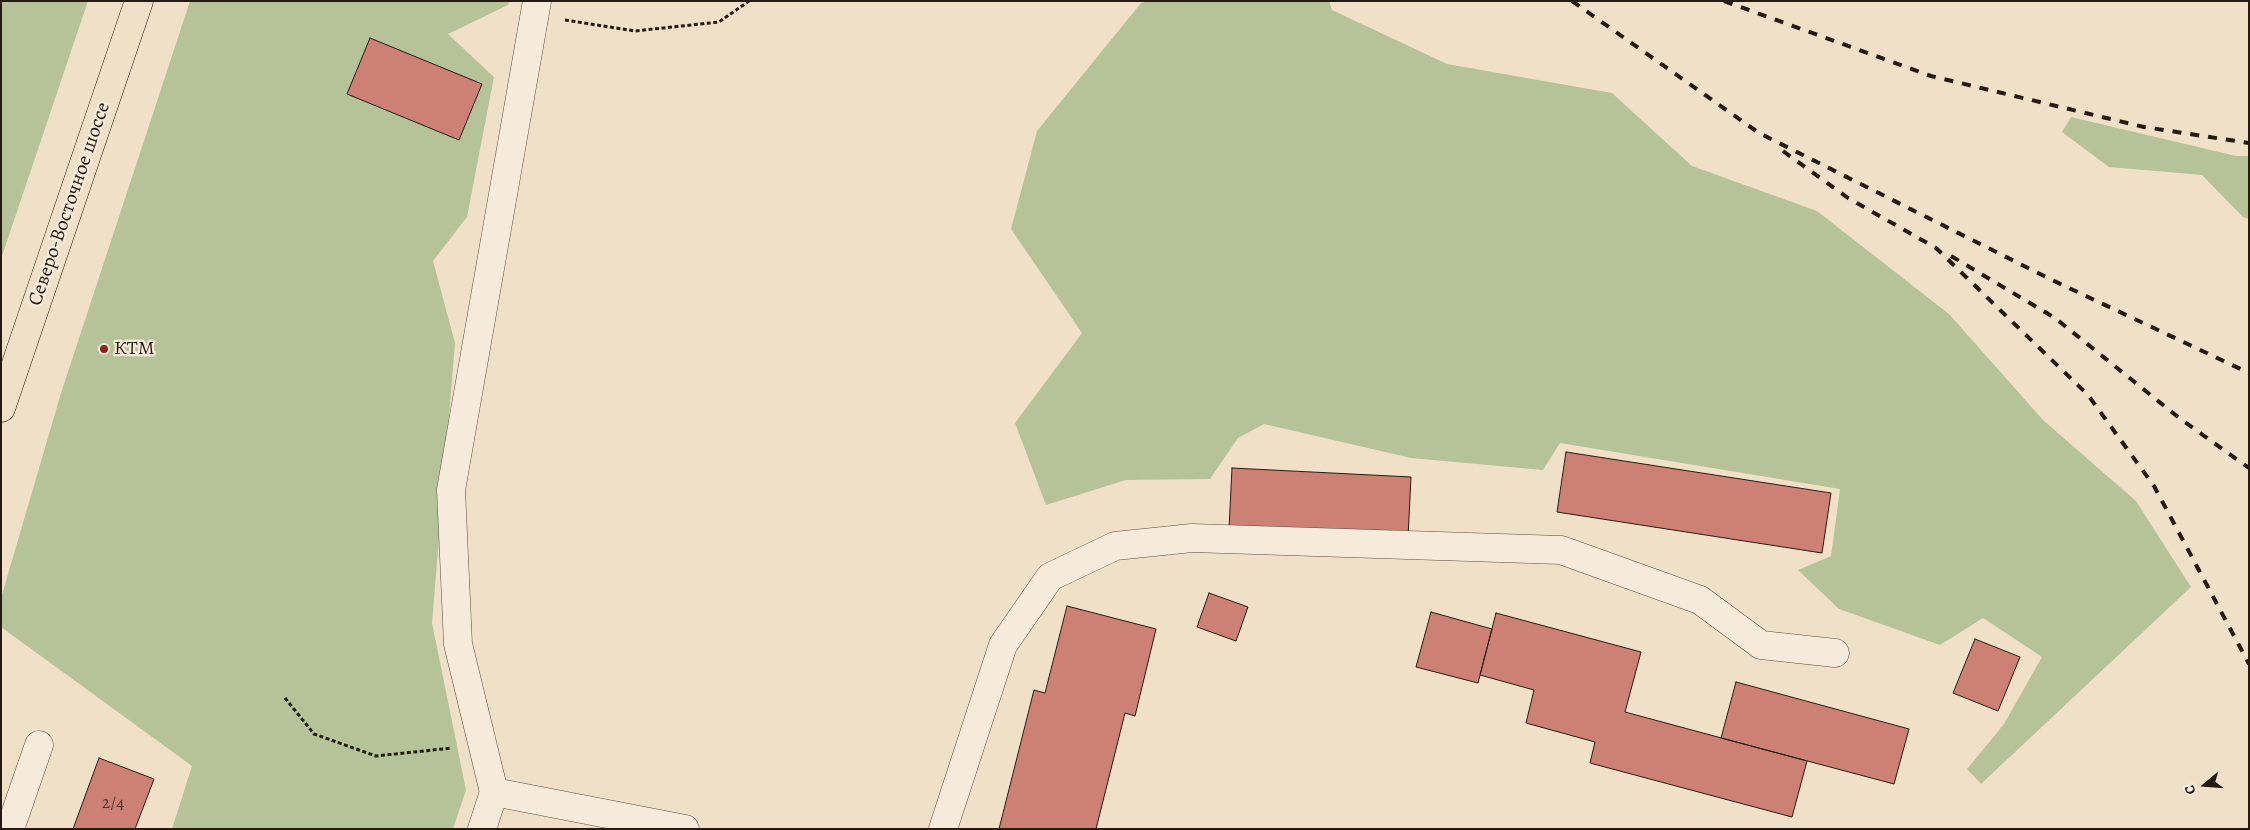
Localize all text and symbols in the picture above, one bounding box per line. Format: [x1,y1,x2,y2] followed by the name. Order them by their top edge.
[24,99,116,309] street label: Северо-Восточное шоссе
[114,337,155,361] place label: КТМ
[98,343,110,355] marker: КТМ
[2180,760,2230,810] north arrow
[2180,783,2201,797] text: С
[102,793,124,815] house number: 2/4

